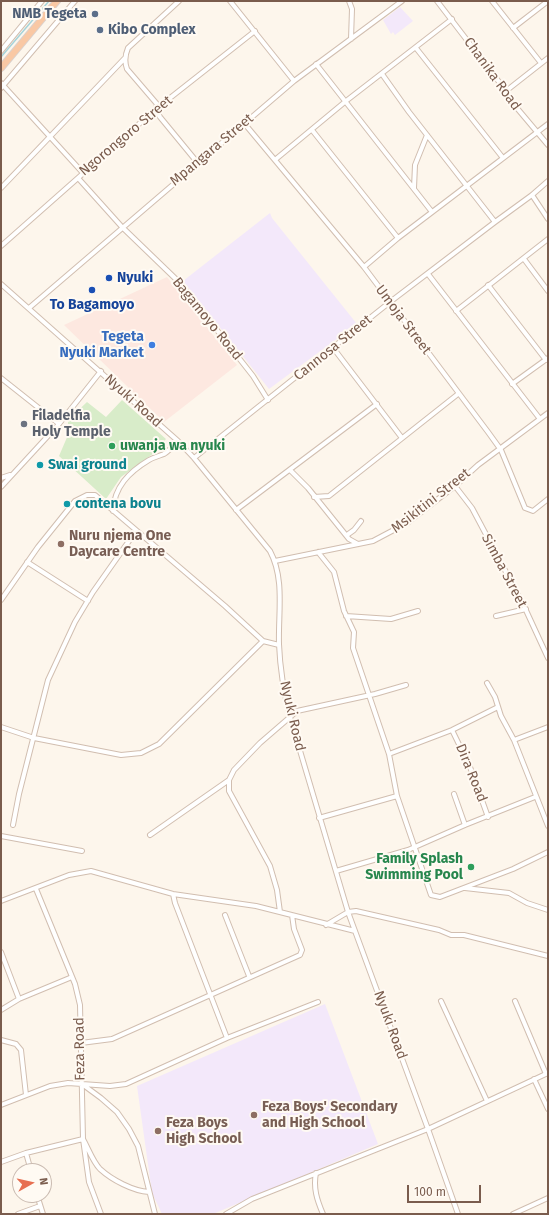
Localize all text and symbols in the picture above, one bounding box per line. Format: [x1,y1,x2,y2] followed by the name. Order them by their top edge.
[12,6,87,22] place label: NMB Tegeta
[90,9,100,19] marker: NMB Tegeta
[108,22,196,38] place label: Kibo Complex
[95,25,105,35] marker: Kibo Complex
[460,34,524,114] street label: Chanika Road
[76,92,176,180] street label: Ngorongoro Street
[167,110,257,190] street label: Mpangara Street
[117,270,153,286] place label: Nyuki
[104,273,114,283] marker: Nyuki
[168,274,246,364] street label: Bagamoyo Road
[371,282,435,358] street label: Umoja Street
[87,285,97,295] marker: To Bagamoyo
[50,297,134,313] place label: To Bagamoyo
[291,311,375,385] street label: Cannosa Street
[59,329,144,362] place label: Tegeta Nyuki Market
[147,340,157,350] marker: Tegeta Nyuki Market
[101,371,165,431] street label: Nyuki Road
[32,408,111,440] place label: Filadelfia Holy Temple
[19,419,29,429] marker: Filadelfia Holy Temple
[120,438,225,454] place label: uwanja wa nyuki
[107,441,117,451] marker: uwanja wa nyuki
[48,457,127,473] place label: Swai ground
[35,460,45,470] marker: Swai ground
[388,465,474,537] street label: Msikitini Street
[75,496,161,512] place label: contena bovu
[62,499,72,509] marker: contena bovu
[69,528,171,560] place label: Nuru njema One Daycare Centre
[478,531,530,611] street label: Simba Street
[56,539,66,549] marker: Nuru njema One Daycare Centre
[276,679,308,753] street label: Nyuki Road
[452,741,490,805] street label: Dira Road
[365,851,463,884] place label: Family Splash Swimming Pool
[466,862,476,872] marker: Family Splash Swimming Pool
[370,988,410,1062] street label: Nyuki Road
[71,1017,89,1081] street label: Feza Road
[262,1099,398,1132] place label: Feza Boys' Secondary and High School
[249,1110,259,1120] marker: Feza Boys' Secondary and High School
[166,1115,242,1148] place label: Feza Boys High School
[153,1126,163,1136] marker: Feza Boys High School
[12,1163,52,1203] north arrow
[36,1177,50,1186] text: N
[409,1177,483,1203] scale bar
[414,1185,446,1199] text: 100 m

